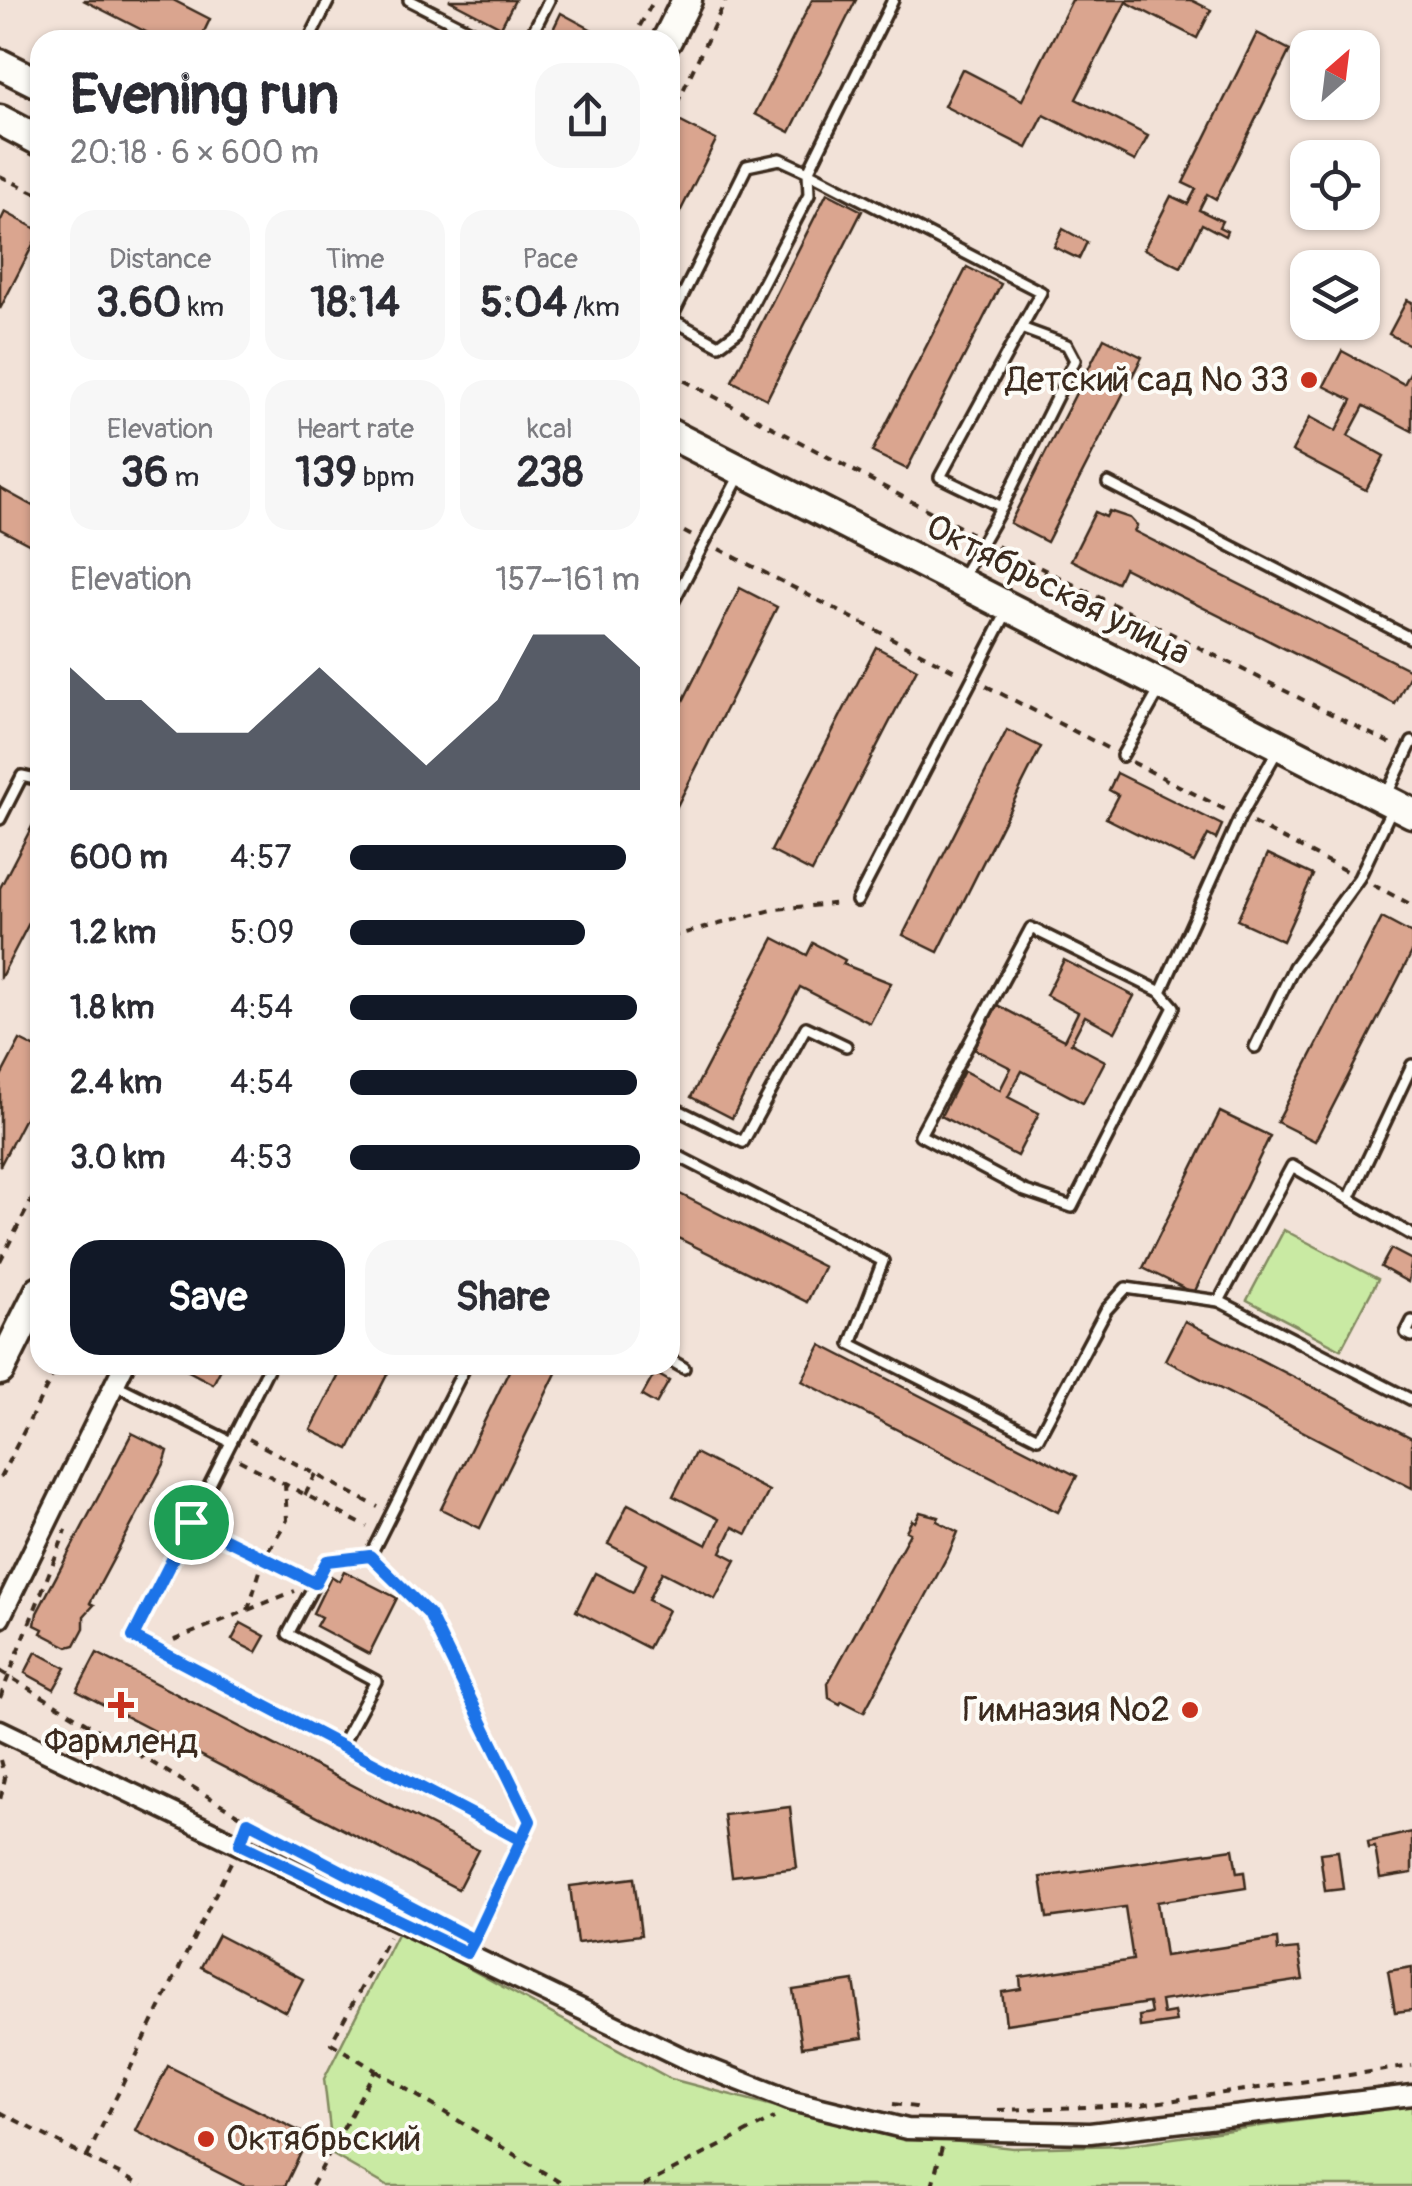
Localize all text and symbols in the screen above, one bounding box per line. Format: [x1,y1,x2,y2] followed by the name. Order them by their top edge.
[1290,30,1380,120] north arrow
[1290,30,1380,340] map controls
[70,61,339,130] text: Evening run
[535,63,640,168] button: share
[70,133,319,173] text: 20:18 · 6 × 600 m
[1290,140,1380,230] button: locate
[109,242,211,277] text: Distance
[326,242,384,277] text: Time
[522,242,578,277] text: Pace
[1290,250,1380,340] button: layers
[96,277,182,329] text: 3.60
[310,277,400,329] text: 18:14
[480,277,567,329] text: 5:04
[182,290,224,325] text: km
[567,290,620,325] text: /km
[1004,358,1289,402] place label: Детский сад № 33
[1298,369,1320,391] marker: Детский сад № 33
[107,412,213,447] text: Elevation
[296,412,414,447] text: Heart rate
[527,412,573,447] text: kcal
[121,447,168,499] text: 36
[295,447,357,499] text: 139
[517,447,583,499] text: 238
[168,460,199,495] text: m
[357,460,415,495] text: bpm
[919,505,1197,675] street label: Октябрьская улица
[70,560,192,600] text: Elevation
[495,560,640,600] text: 157–161 m
[70,838,168,878] text: 600 m
[230,838,291,878] text: 4:57
[70,913,156,953] text: 1.2 km
[230,913,294,953] text: 5:09
[70,988,154,1028] text: 1.8 km
[230,988,293,1028] text: 4:54
[70,1063,162,1103] text: 2.4 km
[230,1063,293,1103] text: 4:54
[70,1138,165,1178] text: 3.0 km
[230,1138,292,1178] text: 4:53
[70,1240,345,1355] button: Save
[365,1240,640,1355] button: Share
[149,1480,234,1565] pin
[164,1495,219,1550] icon: arrive
[962,1688,1170,1732] place label: Гимназия №2
[110,1694,132,1716] marker: Фармленд
[1179,1699,1201,1721] marker: Гимназия №2
[44,1720,198,1764] place label: Фармленд
[226,2117,421,2161] place label: Октябрьский
[195,2128,217,2150] marker: Октябрьский

